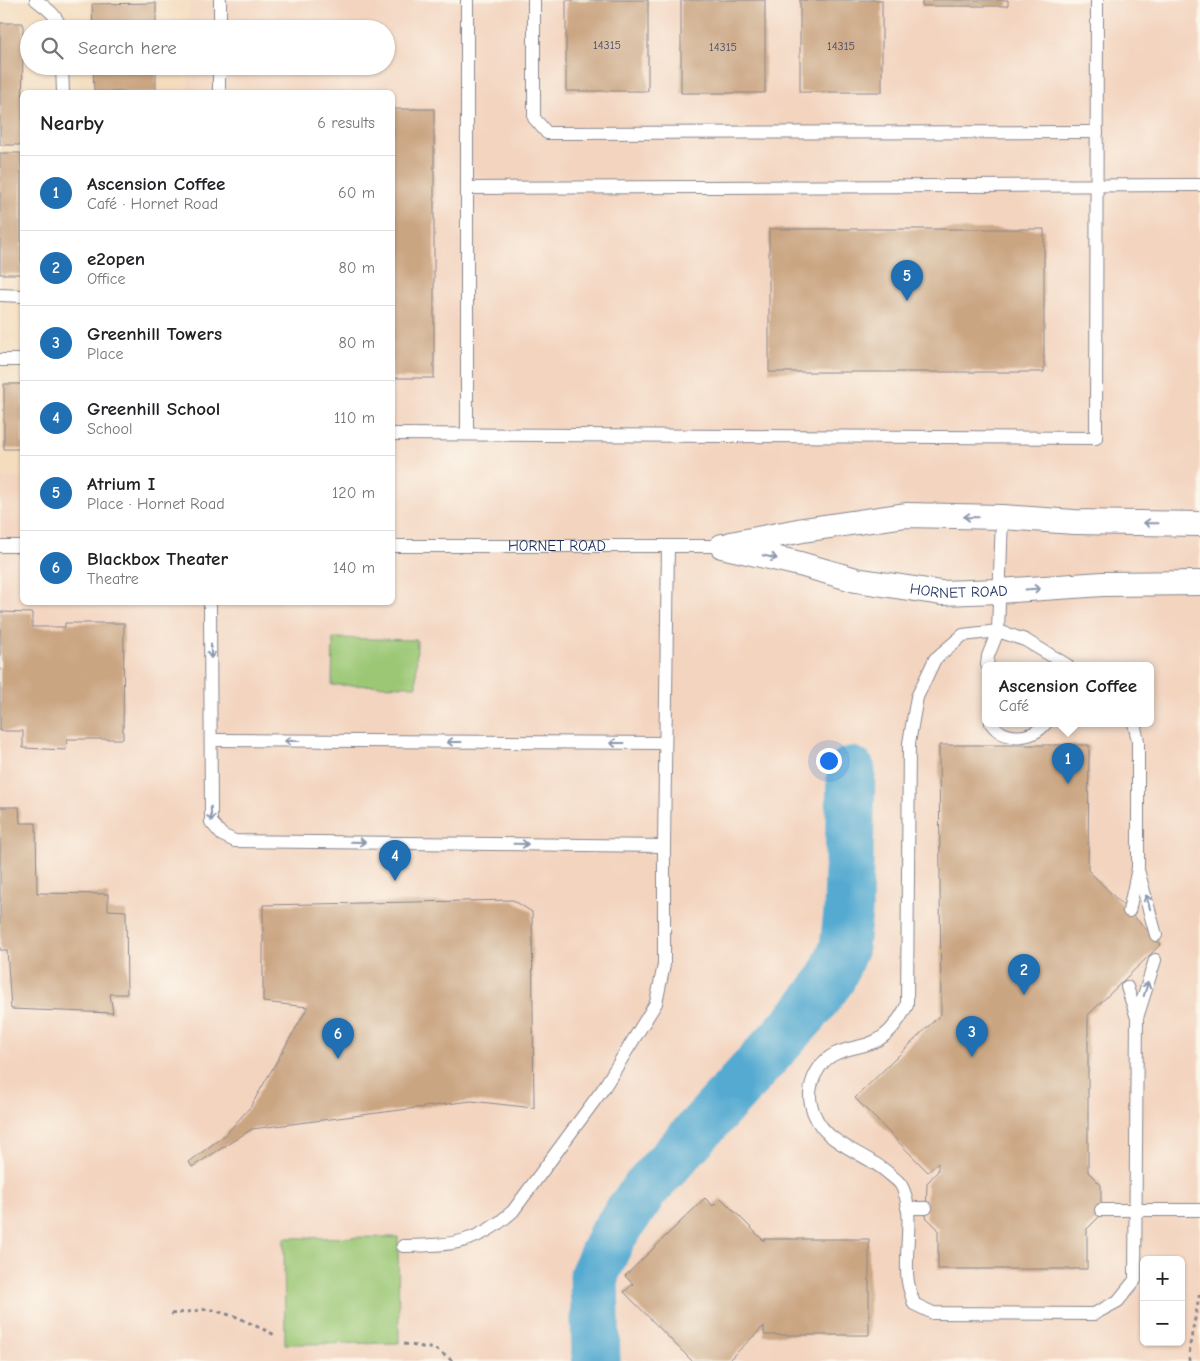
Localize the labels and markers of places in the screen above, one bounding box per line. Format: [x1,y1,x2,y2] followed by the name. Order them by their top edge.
[891,260,923,301] pin: 5
[1052,743,1084,784] pin: 1
[379,840,411,881] pin: 4
[1008,954,1040,995] pin: 2
[956,1016,988,1057] pin: 3
[322,1018,354,1059] pin: 6

